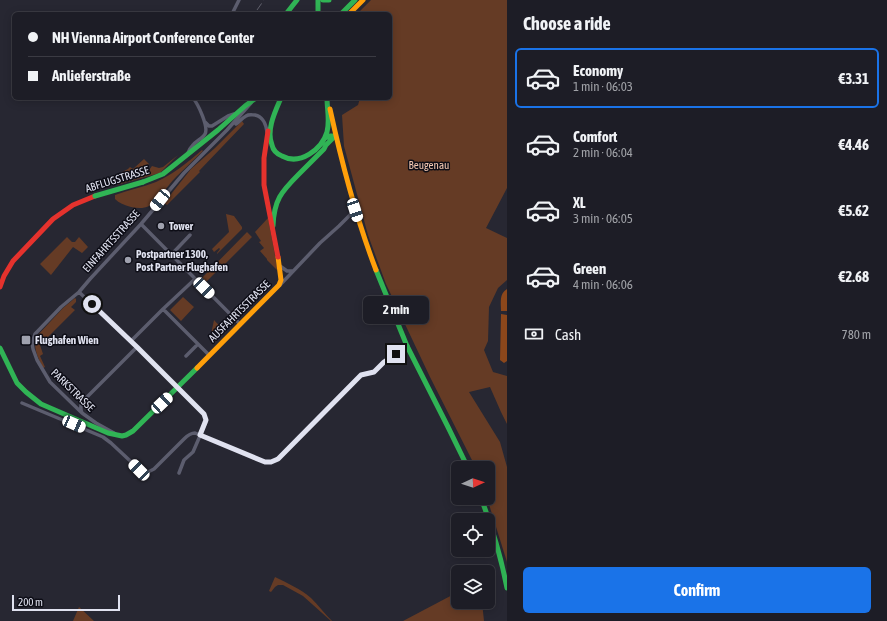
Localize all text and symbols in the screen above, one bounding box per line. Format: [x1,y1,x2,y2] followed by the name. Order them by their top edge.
[523,13,611,34] text: Choose a ride
[52,29,254,46] text: NH Vienna Airport Conference Center
[525,60,561,96] icon: car
[573,62,623,79] text: Economy
[52,67,131,84] text: Anlieferstraße
[838,70,869,87] text: €3.31
[573,79,633,94] text: 1 min · 06:03
[525,126,561,162] icon: car
[573,128,617,145] text: Comfort
[838,136,869,153] text: €4.46
[573,145,633,160] text: 2 min · 06:04
[409,159,449,171] park label: Beugenau
[84,164,151,194] street label: ABFLUGSTRASSE
[148,187,172,213] car
[525,192,561,228] icon: car
[573,194,586,211] text: XL
[346,197,364,223] car
[838,202,869,219] text: €5.62
[80,207,142,274] street label: EINFAHRTSSTRASSE
[573,211,633,226] text: 3 min · 06:05
[169,220,194,232] place label: Tower
[156,221,166,231] marker: Tower
[136,248,228,273] place label: Postpartner 1300, Post Partner Flughafen
[123,255,133,265] marker: Postpartner 1300, Post Partner Flughafen
[525,258,561,294] icon: car
[573,260,606,277] text: Green
[838,268,869,285] text: €2.68
[191,275,217,301] car
[573,277,633,292] text: 4 min · 06:06
[206,278,272,344] street label: AUSFAHRTSSTRASSE
[83,295,101,313] route start
[363,296,429,324] callout: 2 min
[383,302,409,317] text: 2 min
[523,323,545,345] icon: cash
[555,326,581,343] text: Cash
[842,327,871,342] text: 780 m
[20,334,32,346] marker: Flughafen Wien
[35,334,99,346] place label: Flughafen Wien
[387,345,405,363] route end
[49,366,97,414] street label: PARKSTRASSE
[149,390,175,416] car
[61,414,87,434] car
[126,457,152,483] car
[451,461,495,505] north arrow
[451,461,495,609] map controls
[451,513,495,557] button: locate
[451,565,495,609] button: layers
[523,567,871,613] button: Confirm
[12,593,120,612] scale bar
[18,596,43,608] text: 200 m

